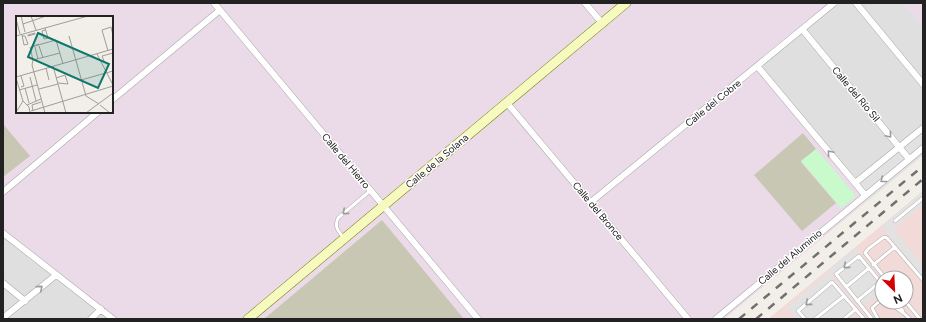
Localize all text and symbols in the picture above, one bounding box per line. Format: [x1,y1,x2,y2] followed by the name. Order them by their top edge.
[16,16,113,113] inset map
[829,64,883,124] street label: Calle del Río Sil
[682,76,744,130] street label: Calle del Cobre
[885,130,892,137] one-way arrow
[319,131,373,192] street label: Calle del Hierro
[403,131,471,191] street label: Calle de la Solana
[828,151,835,158] one-way arrow
[880,176,887,183] one-way arrow
[570,179,627,243] street label: Calle del Bronce
[342,207,350,214] one-way arrow
[755,226,825,288] street label: Calle del Aluminio
[843,261,850,268] one-way arrow
[874,270,914,310] north arrow
[36,285,43,292] one-way arrow
[891,291,904,306] text: N
[805,298,812,305] one-way arrow

